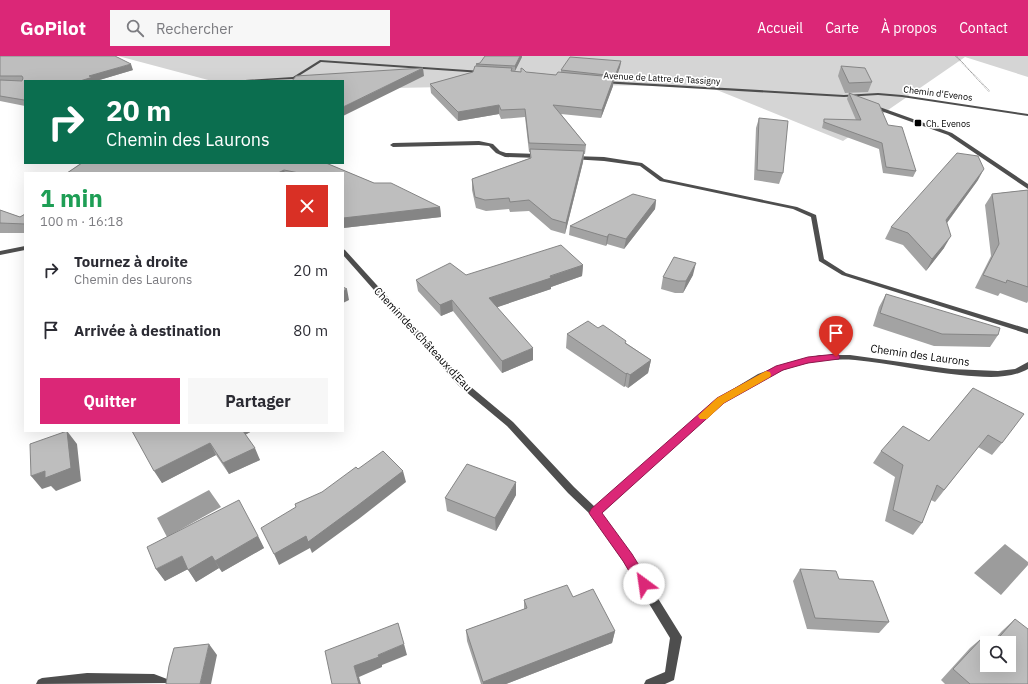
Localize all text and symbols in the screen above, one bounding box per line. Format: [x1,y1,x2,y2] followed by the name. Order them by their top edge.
[110,10,390,46] search box
[20,16,86,40] text: GoPilot
[124,17,146,39] icon: search
[156,19,233,38] text: Rechercher
[757,19,803,37] text: Accueil
[825,19,859,37] text: Carte
[881,19,937,37] text: À propos
[959,19,1008,37] text: Contact
[603,69,721,87] street label: Avenue de Lattre de Tassigny
[903,83,973,103] street label: Chemin d'Evenos
[106,92,171,129] text: 20 m
[40,96,92,148] icon: right
[913,118,923,128] marker: Ch. Evenos
[926,118,970,129] place label: Ch. Evenos
[106,128,270,151] text: Chemin des Laurons
[40,182,103,214] text: 1 min
[286,185,328,227] button: close
[40,213,123,230] text: 100 m · 16:18
[74,252,188,271] text: Tournez à droite
[40,259,62,281] icon: right
[293,261,328,280] text: 20 m
[74,271,192,288] text: Chemin des Laurons
[371,284,475,394] street label: Chemin des Châteaux d'Eau
[819,316,853,357] pin
[40,319,62,341] icon: arrive
[74,321,221,340] text: Arrivée à destination
[293,321,328,340] text: 80 m
[825,322,847,344] icon: arrive
[869,341,971,369] street label: Chemin des Laurons
[40,378,180,424] button: Quitter
[188,378,328,424] button: Partager
[623,563,665,605] position arrow
[980,636,1016,672] map controls
[980,636,1016,672] button: search

